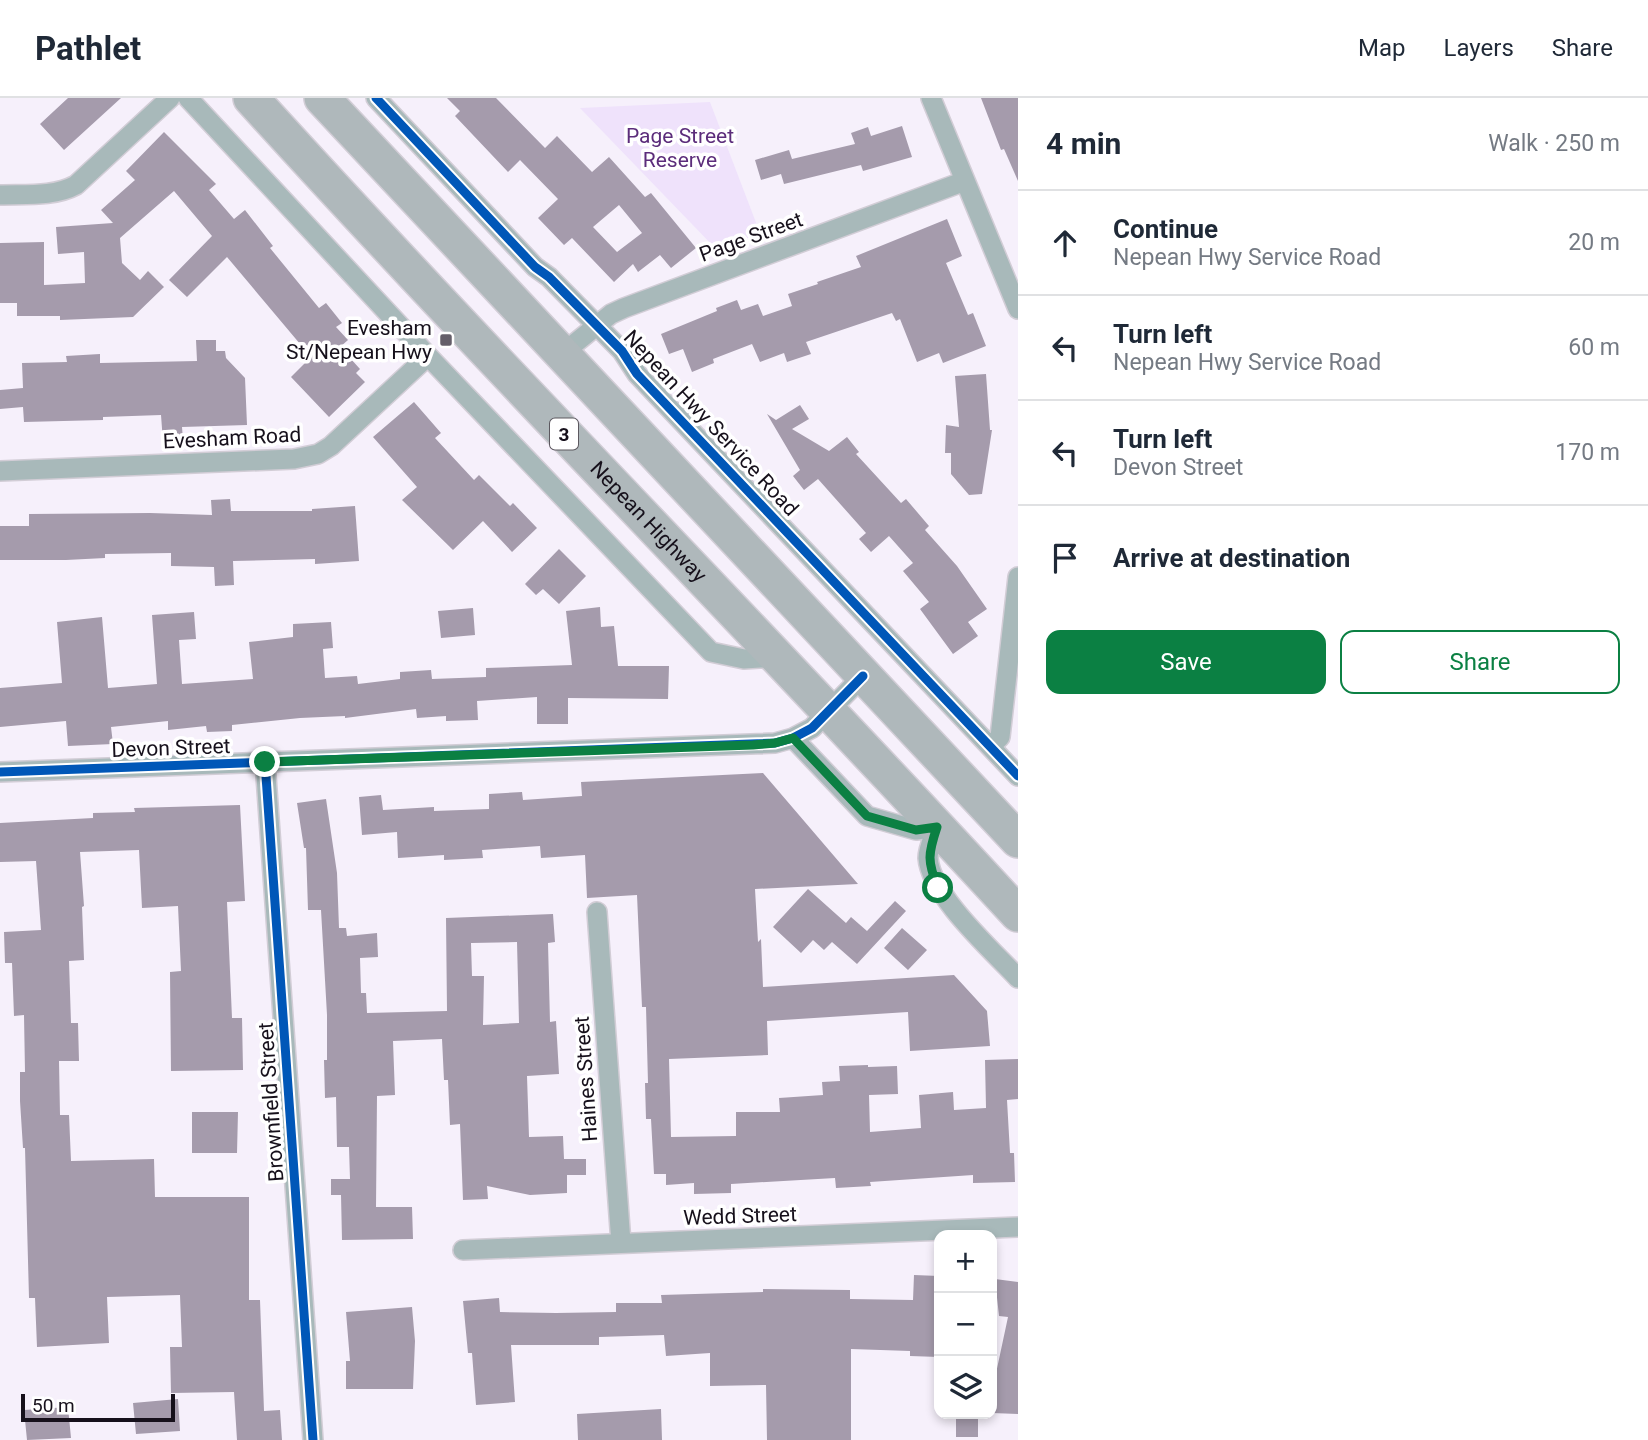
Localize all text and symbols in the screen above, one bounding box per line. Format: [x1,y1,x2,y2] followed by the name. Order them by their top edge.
[35,29,141,68] text: Pathlet
[1358,34,1406,62] text: Map
[1444,34,1514,62] text: Layers
[1552,34,1613,62] text: Share
[626,124,734,172] park label: Page Street Reserve
[1046,126,1121,161] text: 4 min
[1488,130,1620,157] text: Walk · 250 m
[696,207,806,267] street label: Page Street
[1113,214,1218,244] text: Continue
[1046,224,1084,262] icon: ahead
[1568,229,1620,256] text: 20 m
[1113,244,1381,271] text: Nepean Hwy Service Road
[286,316,432,364] place label: Evesham St/Nepean Hwy
[1113,319,1212,349] text: Turn left
[619,325,803,521] street label: Nepean Hwy Service Road
[1046,329,1084,367] icon: left
[438,332,454,348] marker: Evesham St/Nepean Hwy
[1568,334,1620,361] text: 60 m
[1113,349,1381,376] text: Nepean Hwy Service Road
[550,418,578,450] road number: 3
[162,422,302,454] street label: Evesham Road
[1113,424,1212,454] text: Turn left
[1046,434,1084,472] icon: left
[1555,439,1620,466] text: 170 m
[1113,454,1243,481] text: Devon Street
[585,456,712,587] street label: Nepean Highway
[1046,539,1084,577] icon: arrive
[1113,543,1350,573] text: Arrive at destination
[1046,630,1326,694] button: Save
[1340,630,1620,694] button: Share
[111,734,231,762] street label: Devon Street
[249,746,280,777] route end
[922,872,953,903] route start
[570,1015,602,1143] street label: Haines Street
[253,1021,289,1182] street label: Brownfield Street
[683,1202,797,1230] street label: Wedd Street
[934,1230,997,1419] map controls
[934,1230,997,1293] button: +
[934,1293,997,1356] button: −
[934,1356,997,1419] button: layers
[21,1391,175,1423] scale bar
[32,1394,75,1417] text: 50 m

